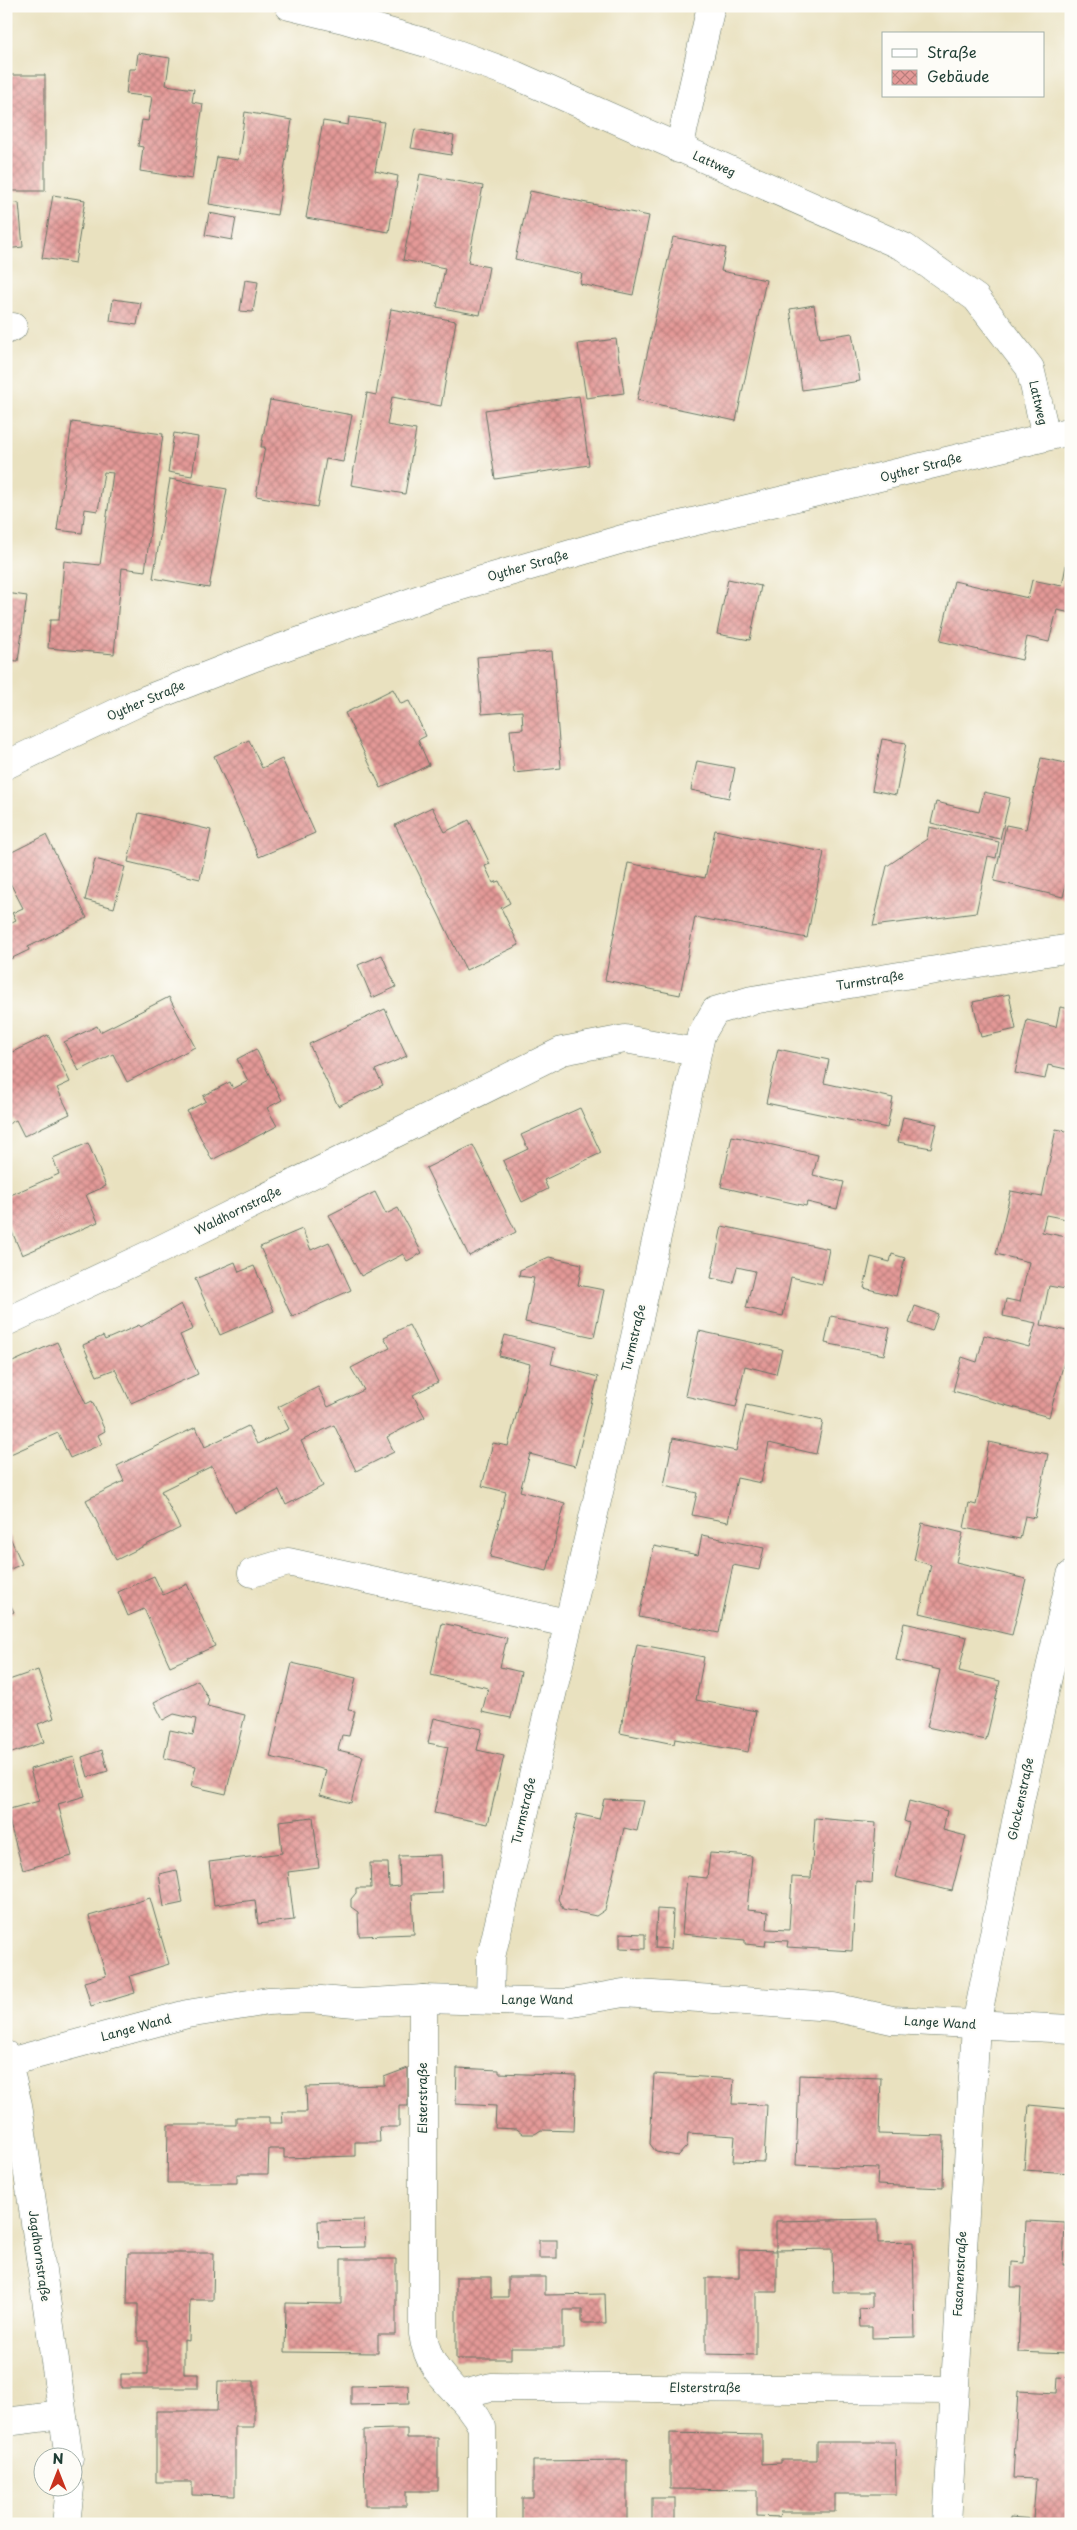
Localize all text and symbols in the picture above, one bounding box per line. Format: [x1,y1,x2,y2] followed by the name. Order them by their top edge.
[882,32,1044,98] legend
[927,40,977,63] text: Straße
[927,64,989,87] text: Gebäude
[690,146,739,181] street label: Lattweg
[1025,379,1053,427] street label: Lattweg
[878,448,963,486] street label: Oyther Straße
[485,545,570,585] street label: Oyther Straße
[104,676,187,725] street label: Oyther Straße
[835,966,905,994] street label: Turmstraße
[191,1181,284,1239] street label: Waldhornstraße
[617,1303,649,1373] street label: Turmstraße
[1002,1756,1038,1842] street label: Glockenstraße
[507,1776,539,1846] street label: Turmstraße
[501,1990,574,2008] street label: Lange Wand
[99,2009,173,2045] street label: Lange Wand
[904,2011,977,2033] street label: Lange Wand
[413,2062,431,2134] street label: Elsterstraße
[25,2209,55,2303] street label: Jagdhornstraße
[948,2231,970,2317] street label: Fasanenstraße
[669,2378,741,2396] street label: Elsterstraße
[32,2448,82,2498] north arrow
[52,2448,64,2469] text: N

